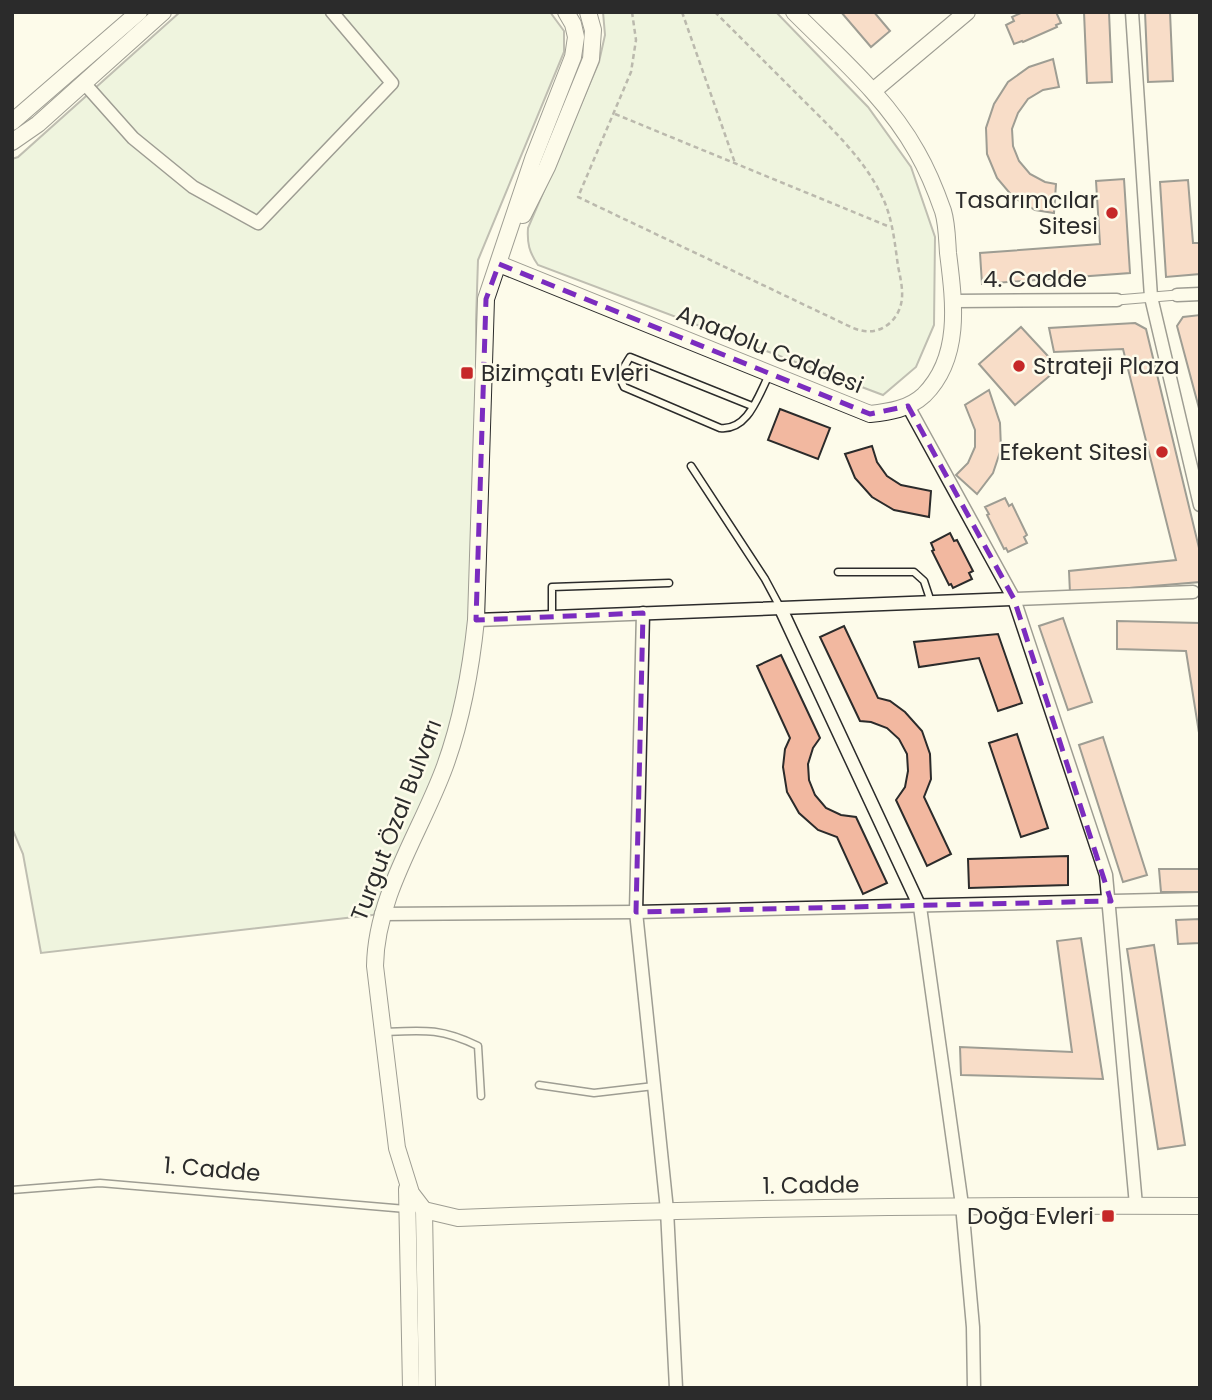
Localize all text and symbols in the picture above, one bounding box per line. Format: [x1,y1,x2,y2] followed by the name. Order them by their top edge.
[955,184,1098,242] place label: Tasarımcılar Sitesi
[1104,205,1120,221] marker: Tasarımcılar Sitesi
[983,263,1087,295] street label: 4. Cadde
[672,297,868,401] street label: Anadolu Caddesi
[1033,350,1180,382] place label: Strateji Plaza
[481,357,649,389] place label: Bizimçatı Evleri
[1011,358,1027,374] marker: Strateji Plaza
[459,365,475,381] marker: Bizimçatı Evleri
[1000,436,1148,468] place label: Efekent Sitesi
[1154,444,1170,460] marker: Efekent Sitesi
[343,715,449,925] street label: Turgut Özal Bulvarı
[162,1149,262,1189] street label: 1. Cadde
[762,1168,860,1202] street label: 1. Cadde
[967,1200,1094,1232] place label: Doğa Evleri
[1100,1208,1116,1224] marker: Doğa Evleri

